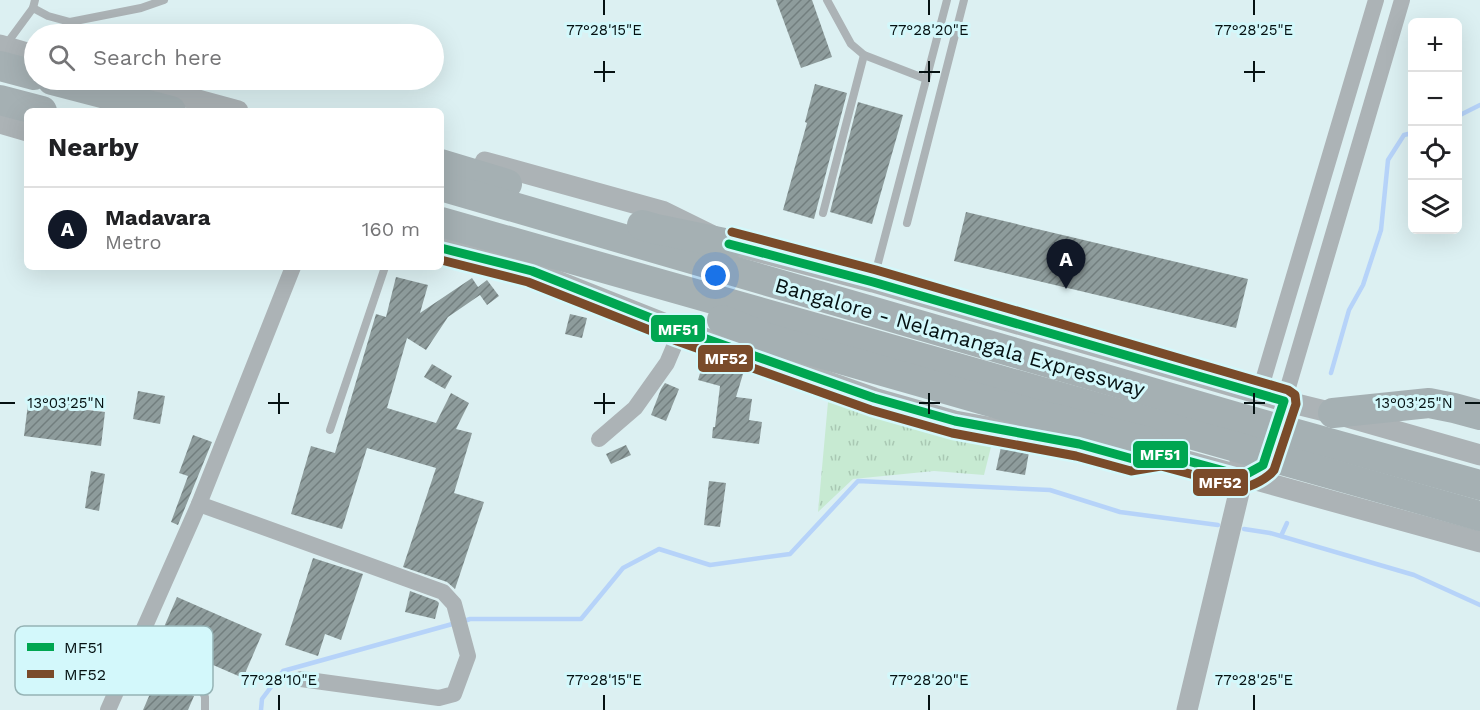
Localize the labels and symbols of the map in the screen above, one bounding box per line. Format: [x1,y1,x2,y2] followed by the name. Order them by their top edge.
[566,21,642,39] text: 77°28'15"E
[890,21,968,39] text: 77°28'20"E
[1215,21,1293,39] text: 77°28'25"E
[1046,240,1086,289] pin: A
[701,261,730,290] your location
[772,272,1148,402] street label: Bangalore - Nelamangala Expressway
[650,314,706,343] line badge: MF51
[658,320,698,339] text: MF51
[697,344,754,373] line badge: MF52
[704,349,748,368] text: MF52
[27,394,105,412] text: 13°03'25"N
[1375,394,1453,412] text: 13°03'25"N
[1132,440,1189,469] line badge: MF51
[1140,445,1180,464] text: MF51
[1192,468,1249,497] line badge: MF52
[1198,473,1242,492] text: MF52
[15,626,213,695] legend
[64,638,103,657] text: MF51
[64,665,106,684] text: MF52
[241,671,317,689] text: 77°28'10"E
[566,671,642,689] text: 77°28'15"E
[890,671,968,689] text: 77°28'20"E
[1215,671,1293,689] text: 77°28'25"E

